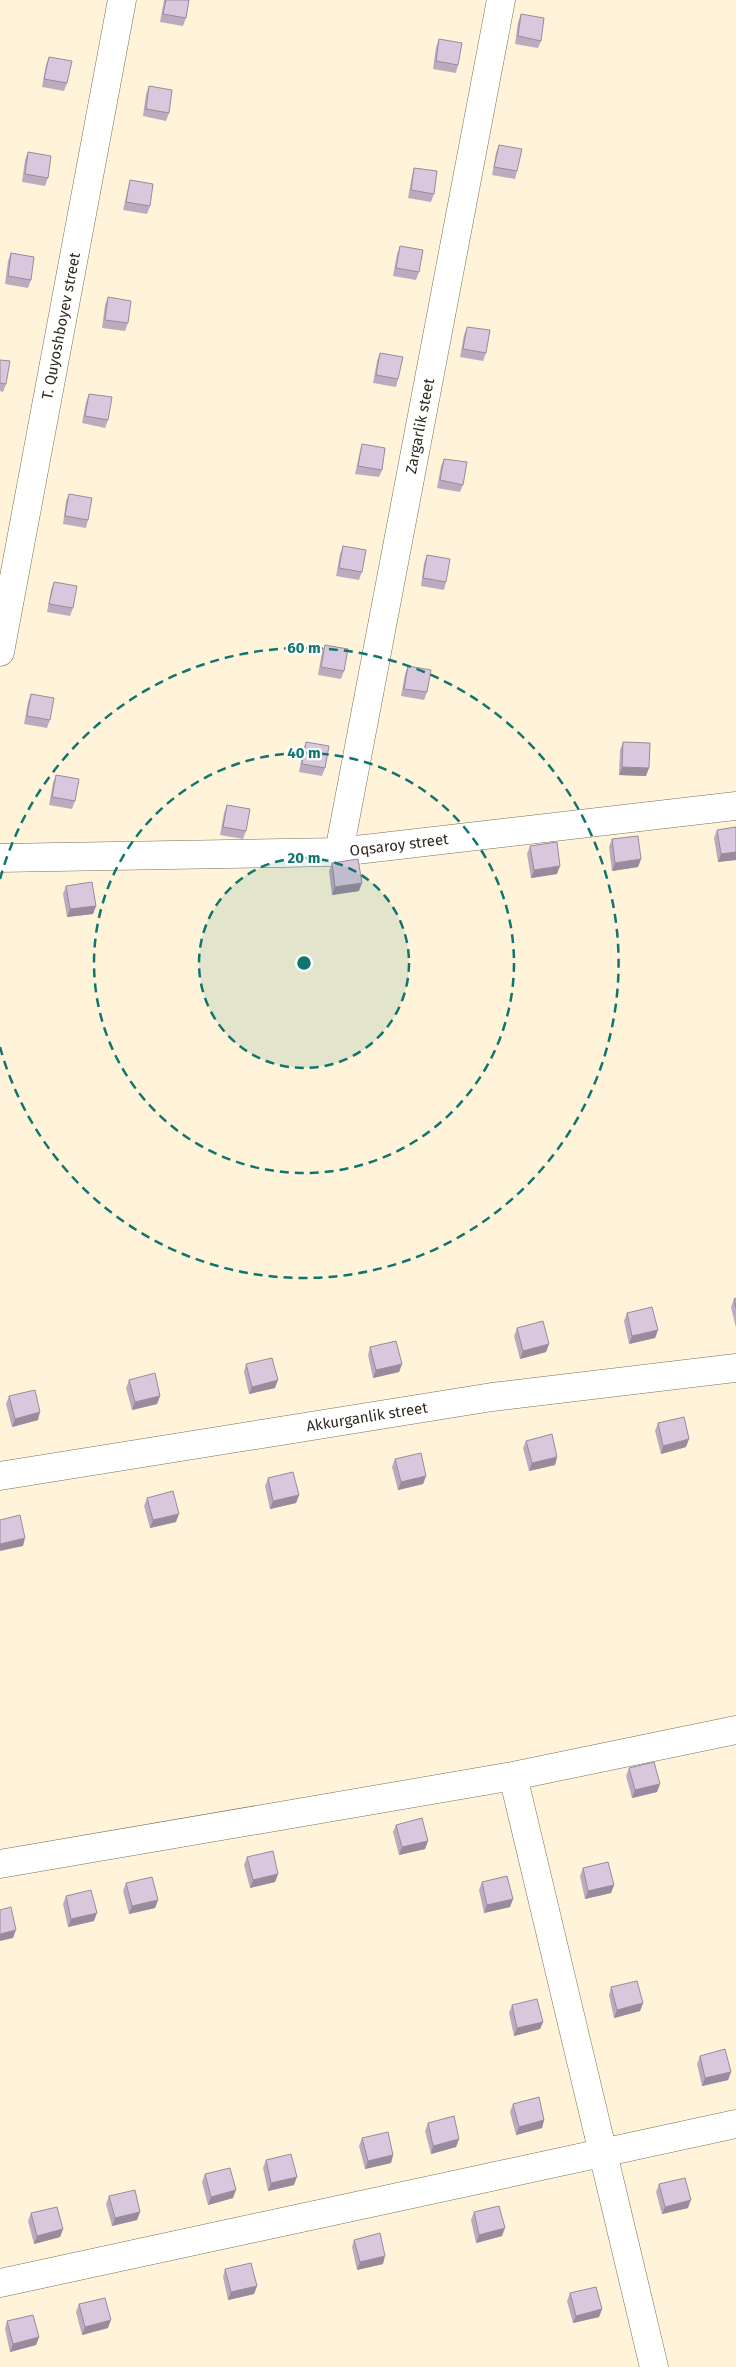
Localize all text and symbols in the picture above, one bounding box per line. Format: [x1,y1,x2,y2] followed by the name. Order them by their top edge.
[38,250,84,401] street label: T. Quyoshboyev street
[402,376,438,475] street label: Zargarlik steet
[287,639,321,657] text: 60 m
[287,744,321,762] text: 40 m
[349,830,450,860] street label: Oqsaroy street
[288,849,320,867] text: 20 m
[295,954,313,972] centre of rings
[305,1398,429,1435] street label: Akkurganlik street

